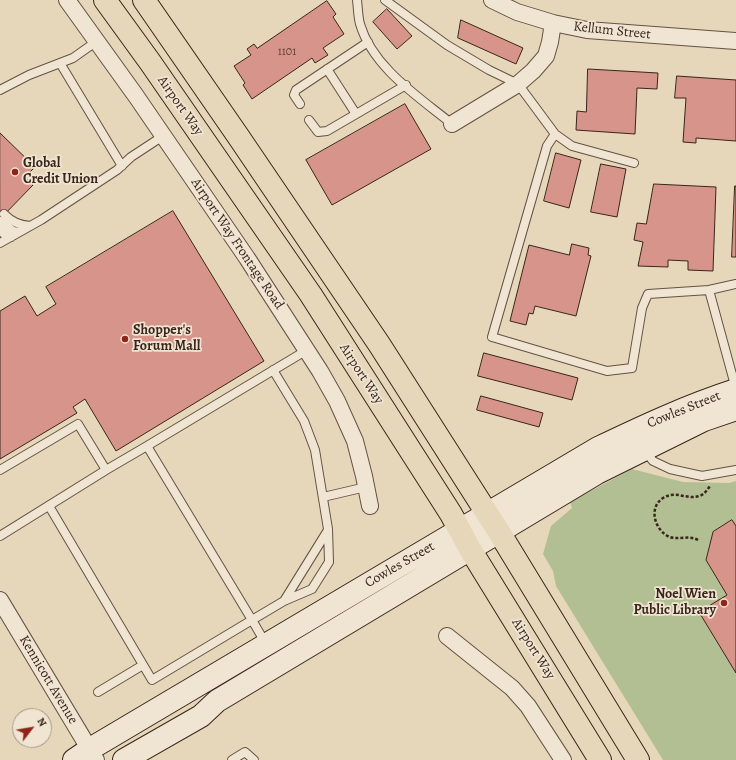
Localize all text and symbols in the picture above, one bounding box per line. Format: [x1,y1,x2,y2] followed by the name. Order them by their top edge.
[572,19,652,43] street label: Kellum Street
[278,45,296,59] house number: 1101
[153,73,207,139] street label: Airport Way
[23,156,98,188] place label: Global Credit Union
[10,167,20,177] marker: Global Credit Union
[187,175,287,313] street label: Airport Way Frontage Road
[133,323,200,356] place label: Shopper's Forum Mall
[120,334,130,344] marker: Shopper's Forum Mall
[335,341,387,407] street label: Airport Way
[645,388,723,432] street label: Cowles Street
[362,538,438,592] street label: Cowles Street
[633,587,716,620] place label: Noel Wien Public Library
[719,598,729,608] marker: Noel Wien Public Library
[508,615,558,683] street label: Airport Way
[15,633,81,727] street label: Kennicott Avenue
[12,708,52,748] north arrow
[33,715,50,729] text: N

